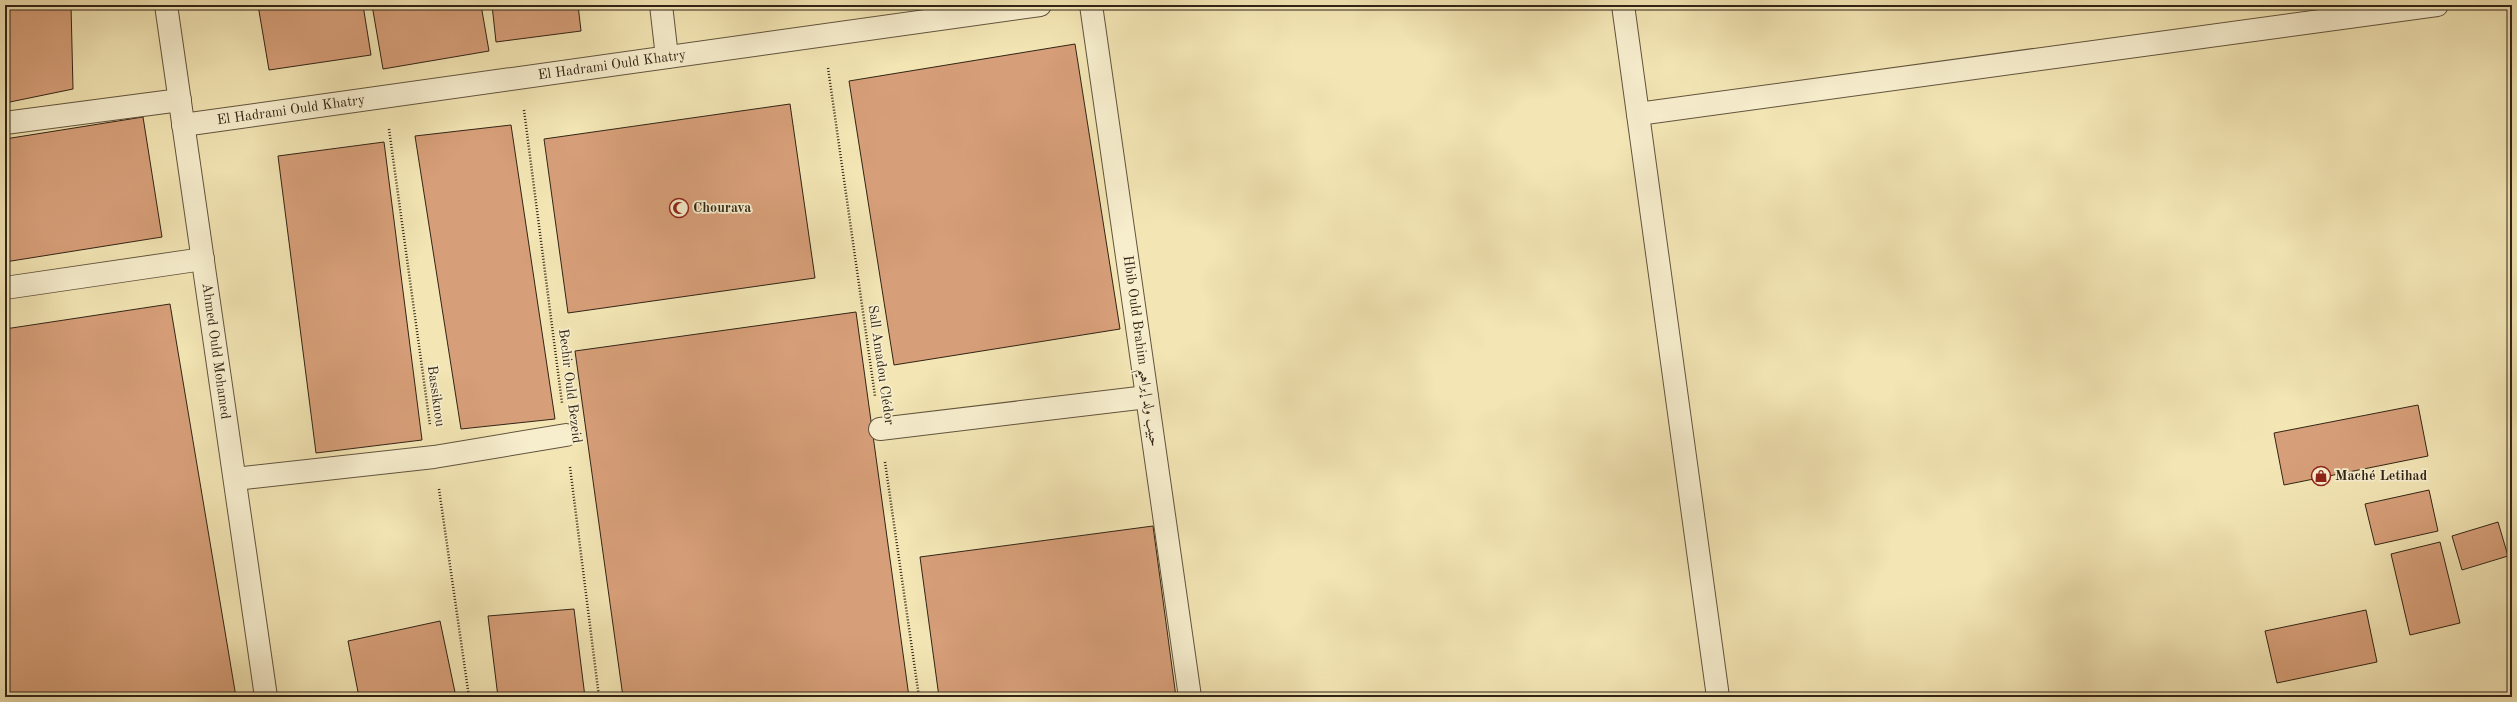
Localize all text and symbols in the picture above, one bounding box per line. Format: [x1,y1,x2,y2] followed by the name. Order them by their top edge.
[537,48,688,82] street label: El Hadrami Ould Khatry
[216,93,367,127] street label: El Hadrami Ould Khatry
[668,197,690,219] mosque icon: Chourava
[693,201,751,215] place label: Chourava
[1115,255,1161,448] street label: Hbib Ould Brahim حبيب ولد إبراهيم
[200,282,232,420] street label: Ahmed Ould Mohamed
[866,304,896,426] street label: Sall Amadou Clédor
[556,328,584,444] street label: Bechir Ould Bezeid
[425,364,447,428] street label: Bassiknou
[2310,465,2332,487] shop icon: Maché Letihad
[2335,469,2428,483] place label: Maché Letihad

